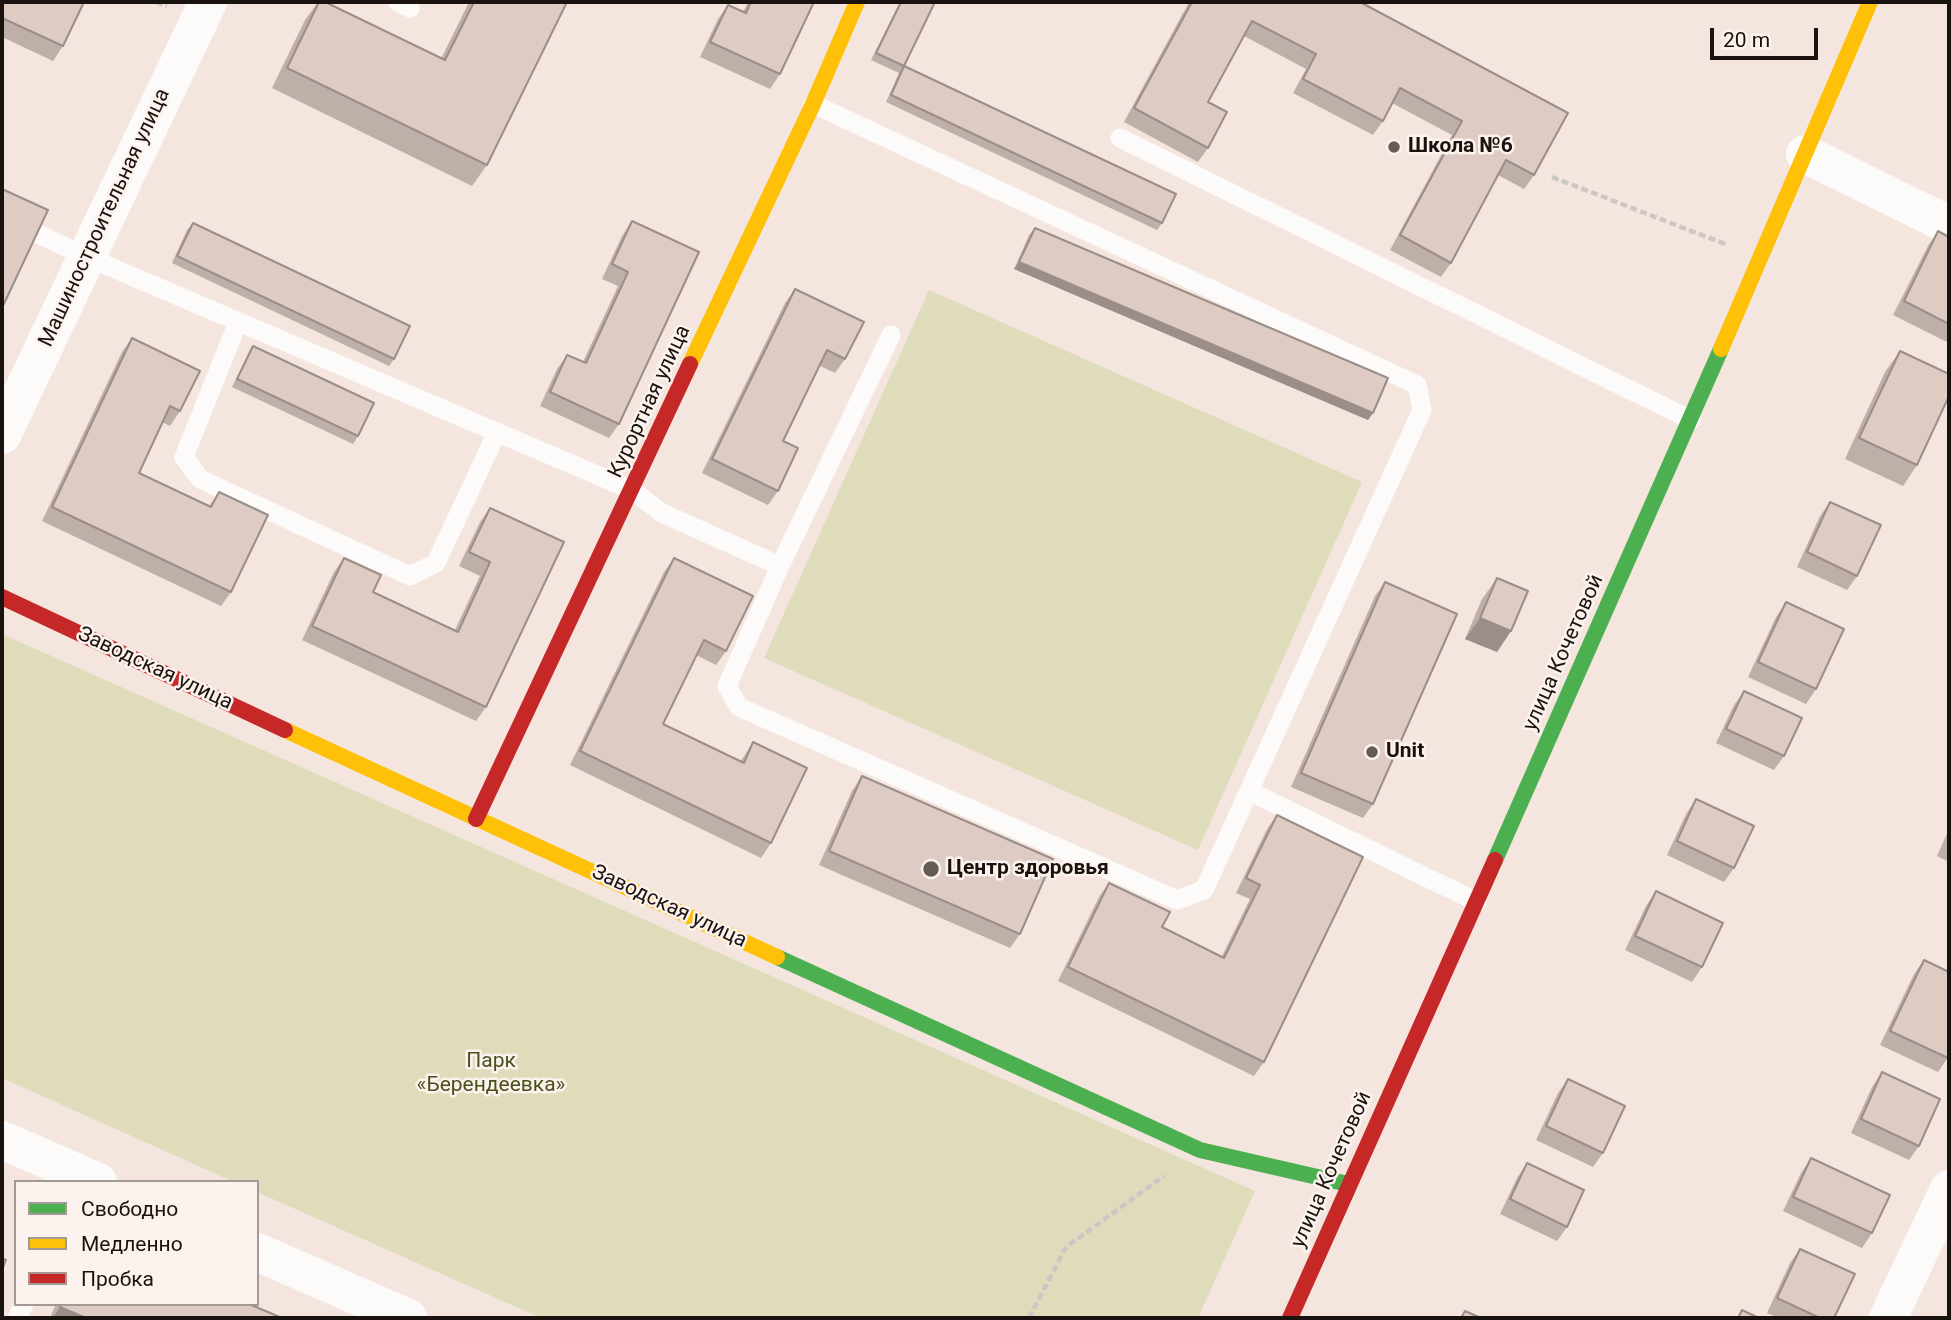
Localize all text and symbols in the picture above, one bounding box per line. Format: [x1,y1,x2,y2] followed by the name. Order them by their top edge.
[1713,14,1822,58] scale bar
[1723,28,1770,52] text: 20 m
[34,85,176,351] street label: Машиностроительная улица
[1408,134,1513,160] place label: Школа №6
[1386,139,1402,155] marker: Школа №6
[604,322,696,482] street label: Курортная улица
[1518,571,1610,735] street label: улица Кочетовой
[74,622,236,716] street label: Заводская улица
[1386,739,1424,765] place label: Unit
[1364,744,1380,760] marker: Unit
[947,856,1109,882] place label: Центр здоровья
[921,859,941,879] marker: Центр здоровья
[588,860,750,954] street label: Заводская улица
[417,1049,565,1099] park label: Парк «Берендеевка»
[1286,1088,1378,1252] street label: улица Кочетовой
[14,1180,259,1306] legend
[81,1197,178,1221] text: Свободно
[81,1232,183,1256] text: Медленно
[81,1267,154,1291] text: Пробка

